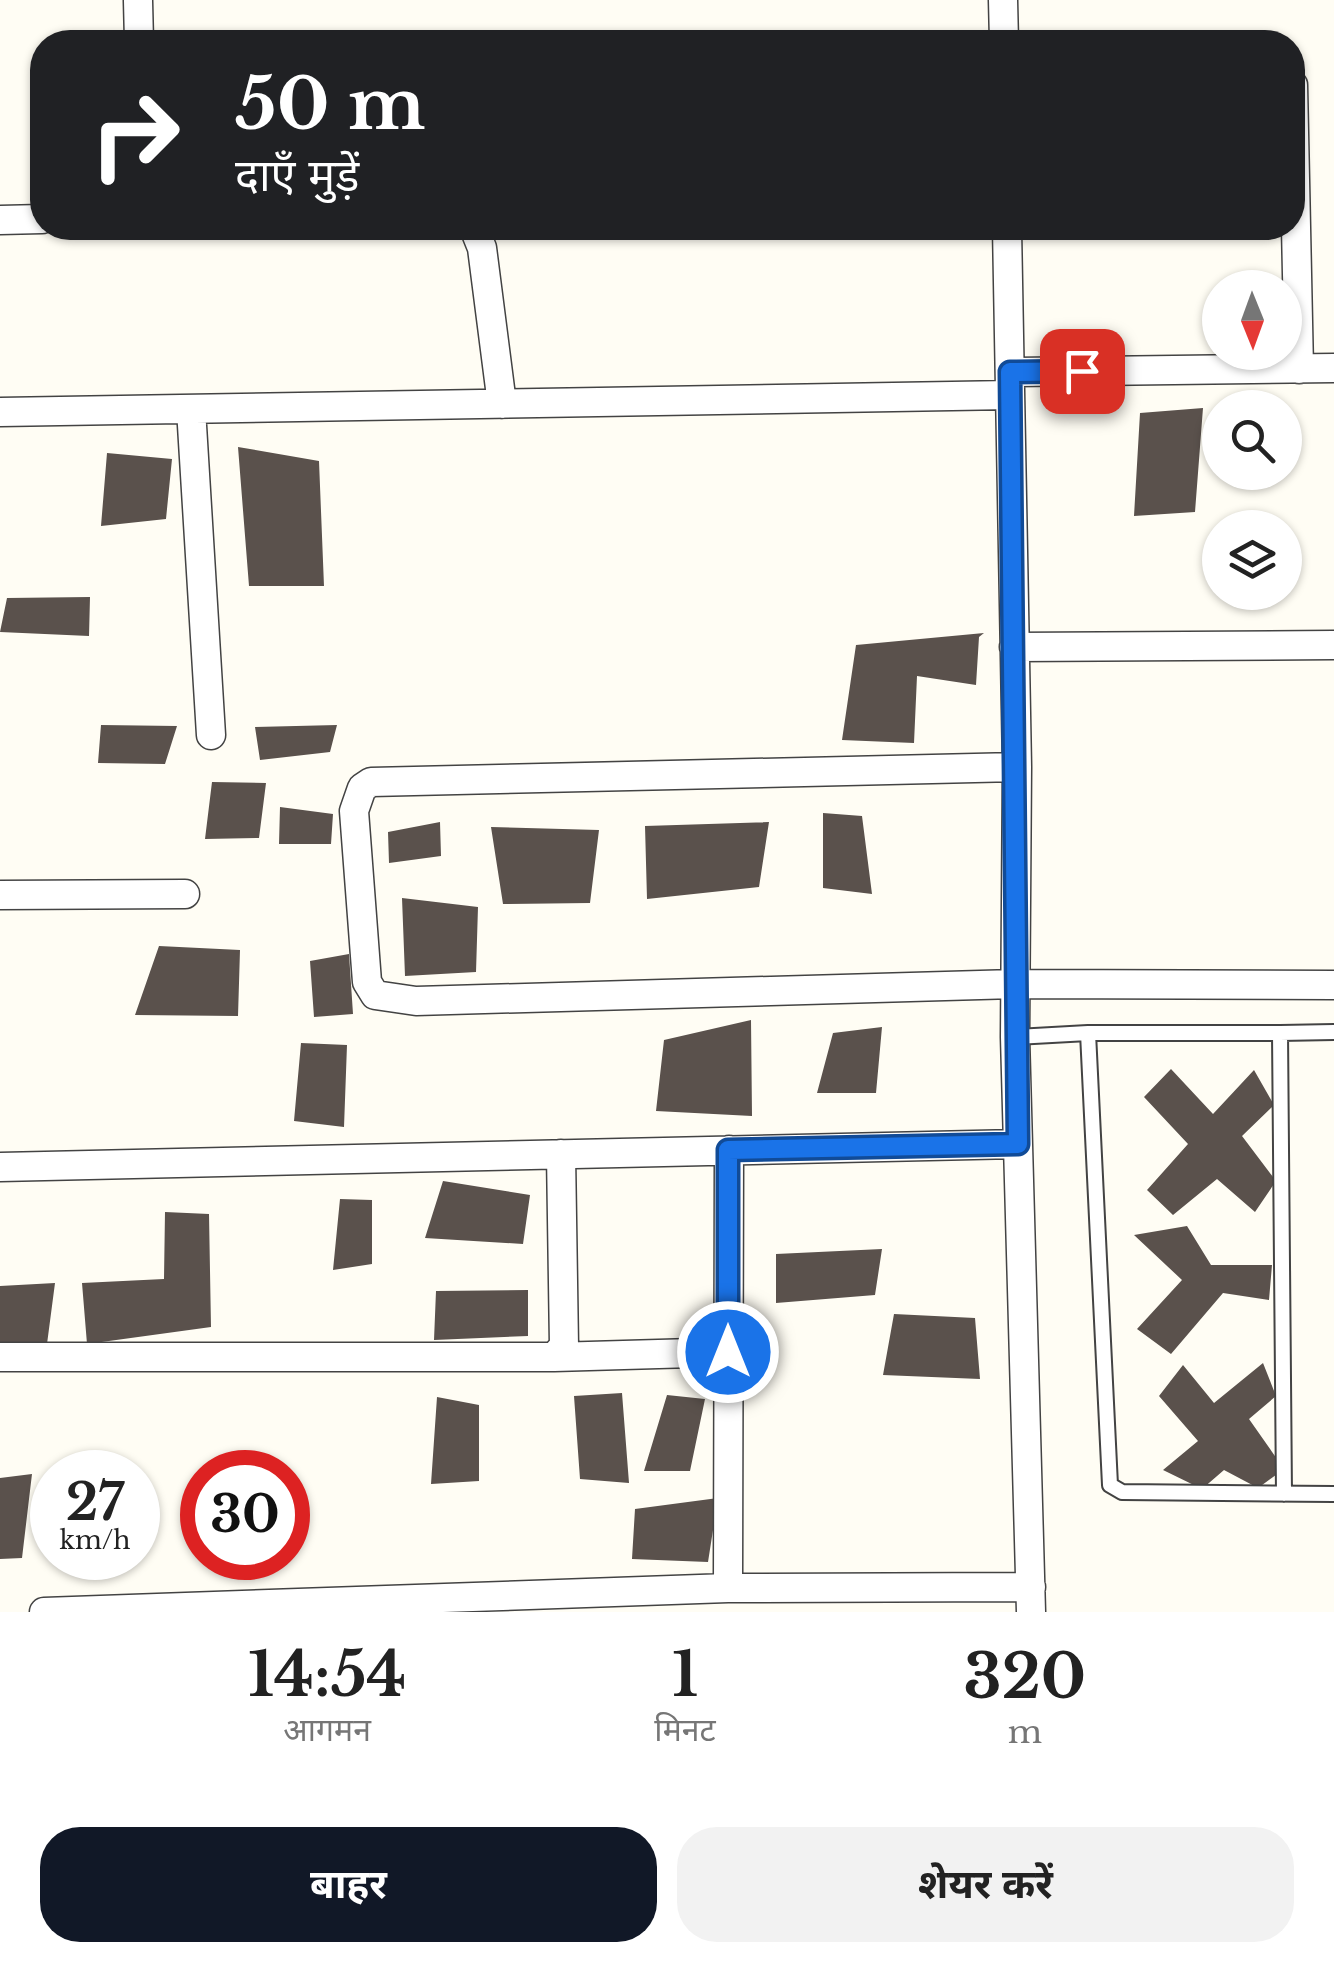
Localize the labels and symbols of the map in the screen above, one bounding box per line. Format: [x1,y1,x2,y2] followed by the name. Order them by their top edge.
[1202,270,1302,370] north arrow
[1040,329,1125,414] pin
[676,1300,780,1404] position arrow
[180,1450,310,1580] speed limit sign: 30

